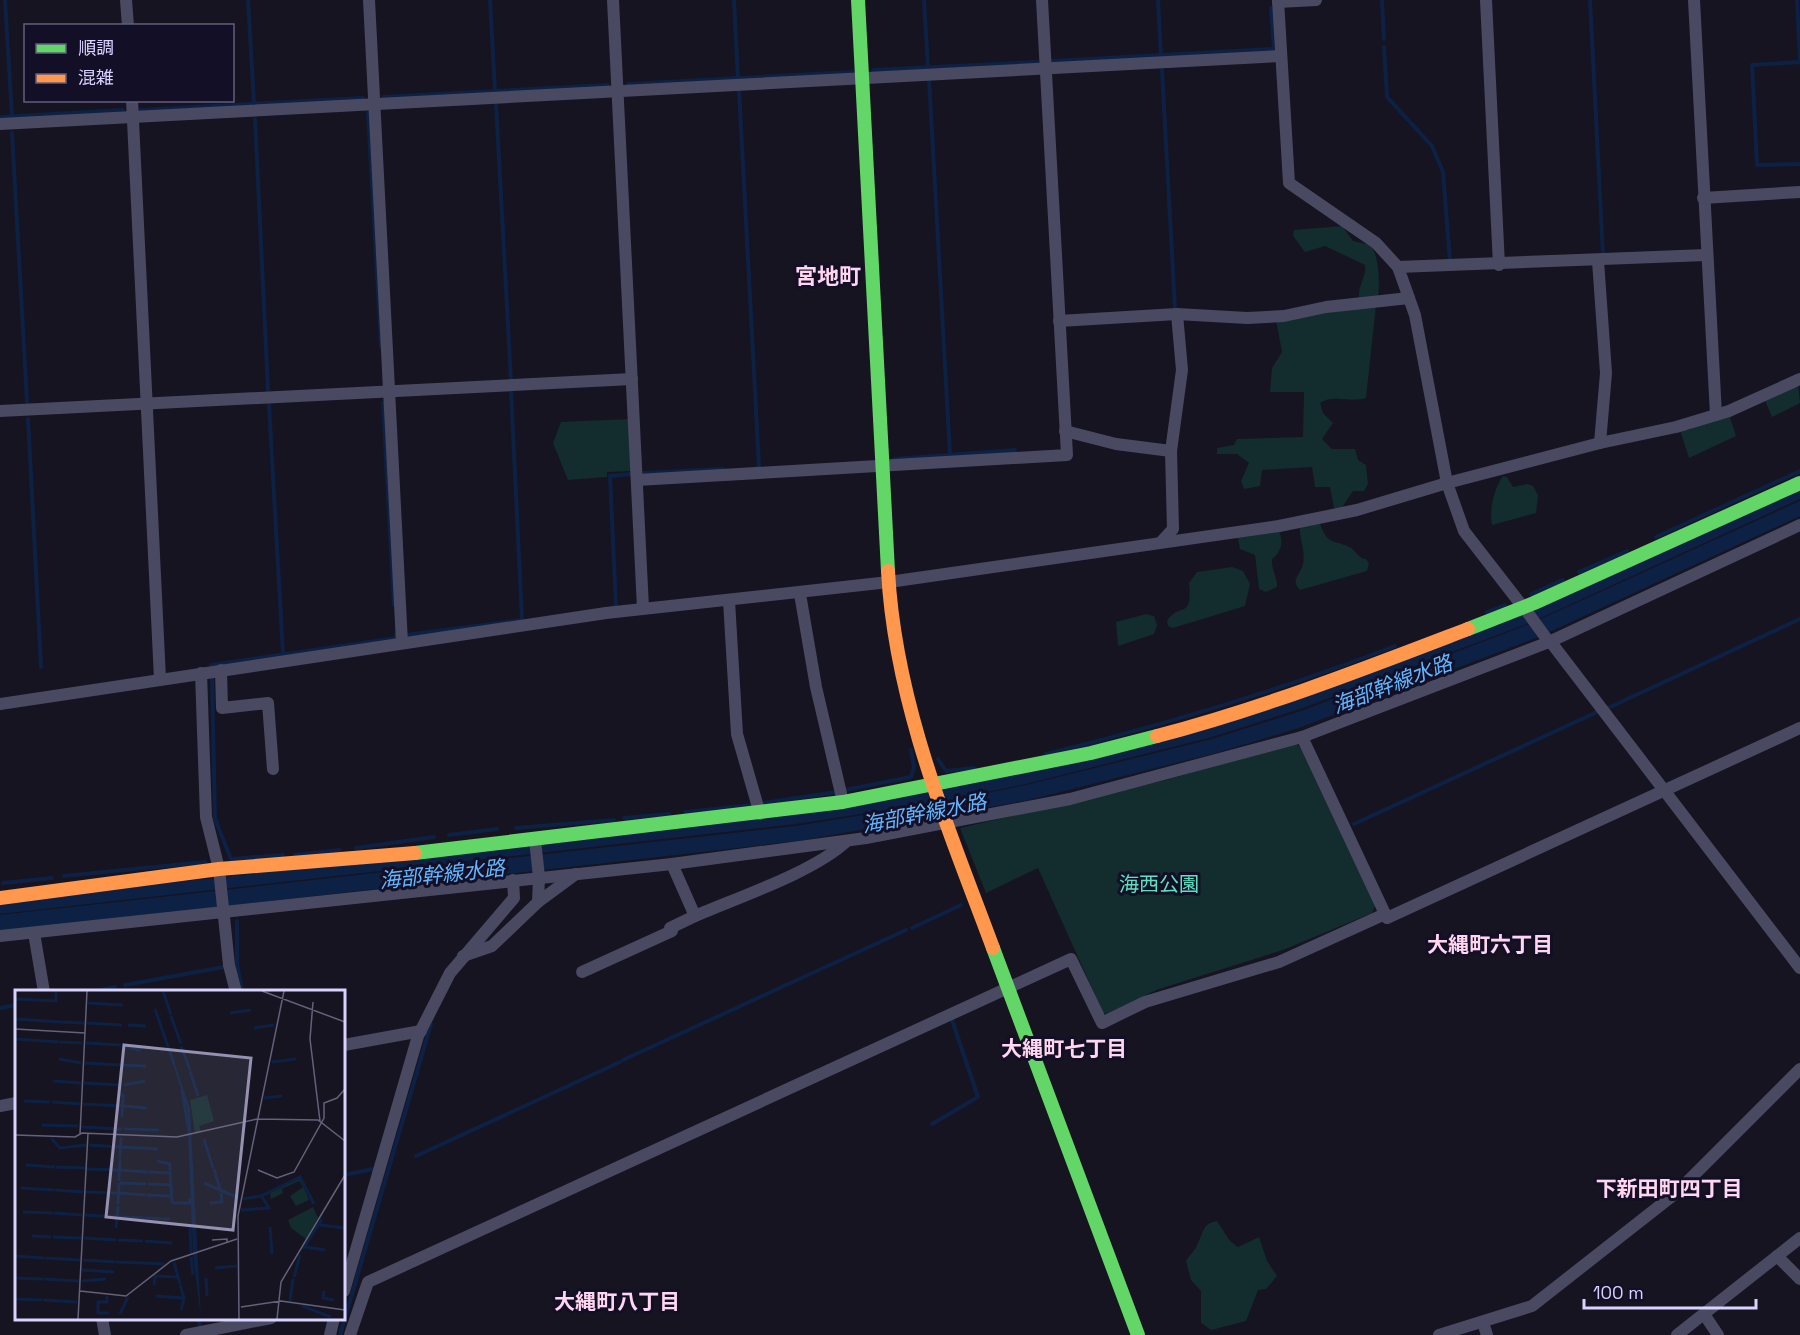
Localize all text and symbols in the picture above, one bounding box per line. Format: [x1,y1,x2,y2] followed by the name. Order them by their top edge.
[24,24,234,102] legend
[78,36,114,59] text: 順調
[78,66,114,89] text: 混雑
[795,262,861,290] district label: 宮地町
[1328,648,1458,719] water label: 海部幹線水路
[860,787,990,838] water label: 海部幹線水路
[378,854,508,894] water label: 海部幹線水路
[1119,871,1199,897] park label: 海西公園
[1427,931,1553,958] district label: 大縄町六丁目
[15,990,345,1320] inset map
[1001,1035,1127,1062] district label: 大縄町七丁目
[1596,1175,1743,1202] district label: 下新田町四丁目
[1584,1272,1756,1310] scale bar
[1593,1281,1644,1304] text: 100 m
[554,1288,680,1315] district label: 大縄町八丁目

